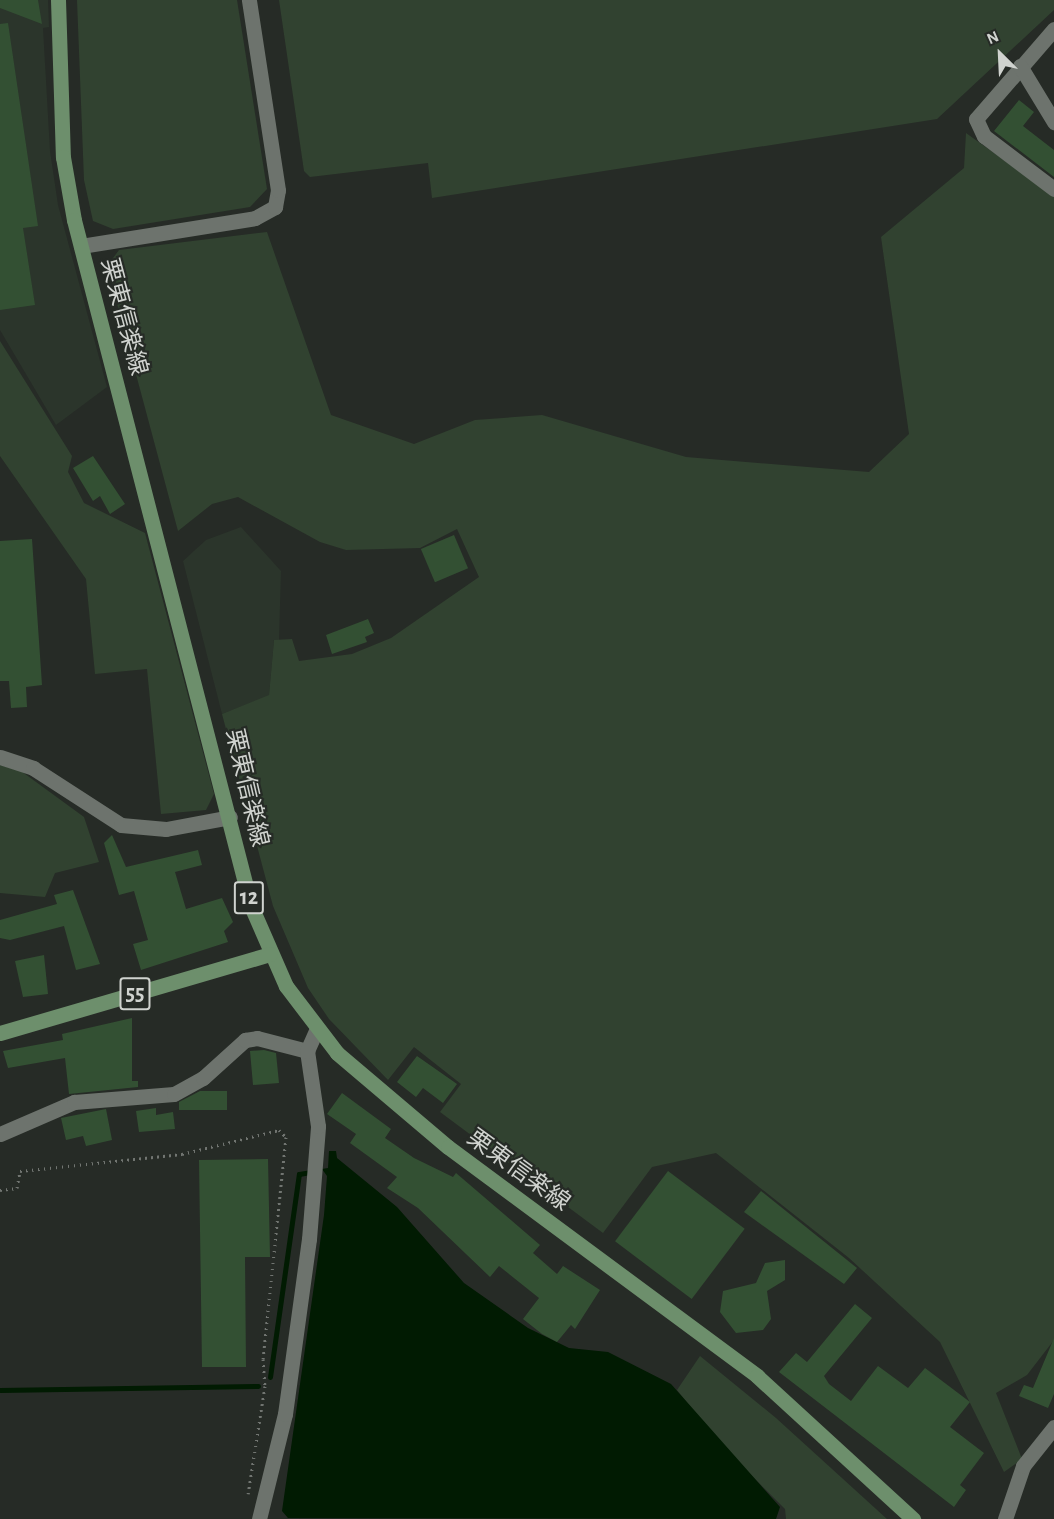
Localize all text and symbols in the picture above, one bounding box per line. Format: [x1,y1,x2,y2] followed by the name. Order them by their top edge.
[970,24,1030,84] north arrow
[984,28,1001,47] text: N
[94,255,152,379] street label: 栗東信楽線
[218,726,274,850] street label: 栗東信楽線
[232,879,266,917] road number: 12
[118,975,152,1013] road number: 55
[461,1124,575,1218] street label: 栗東信楽線

